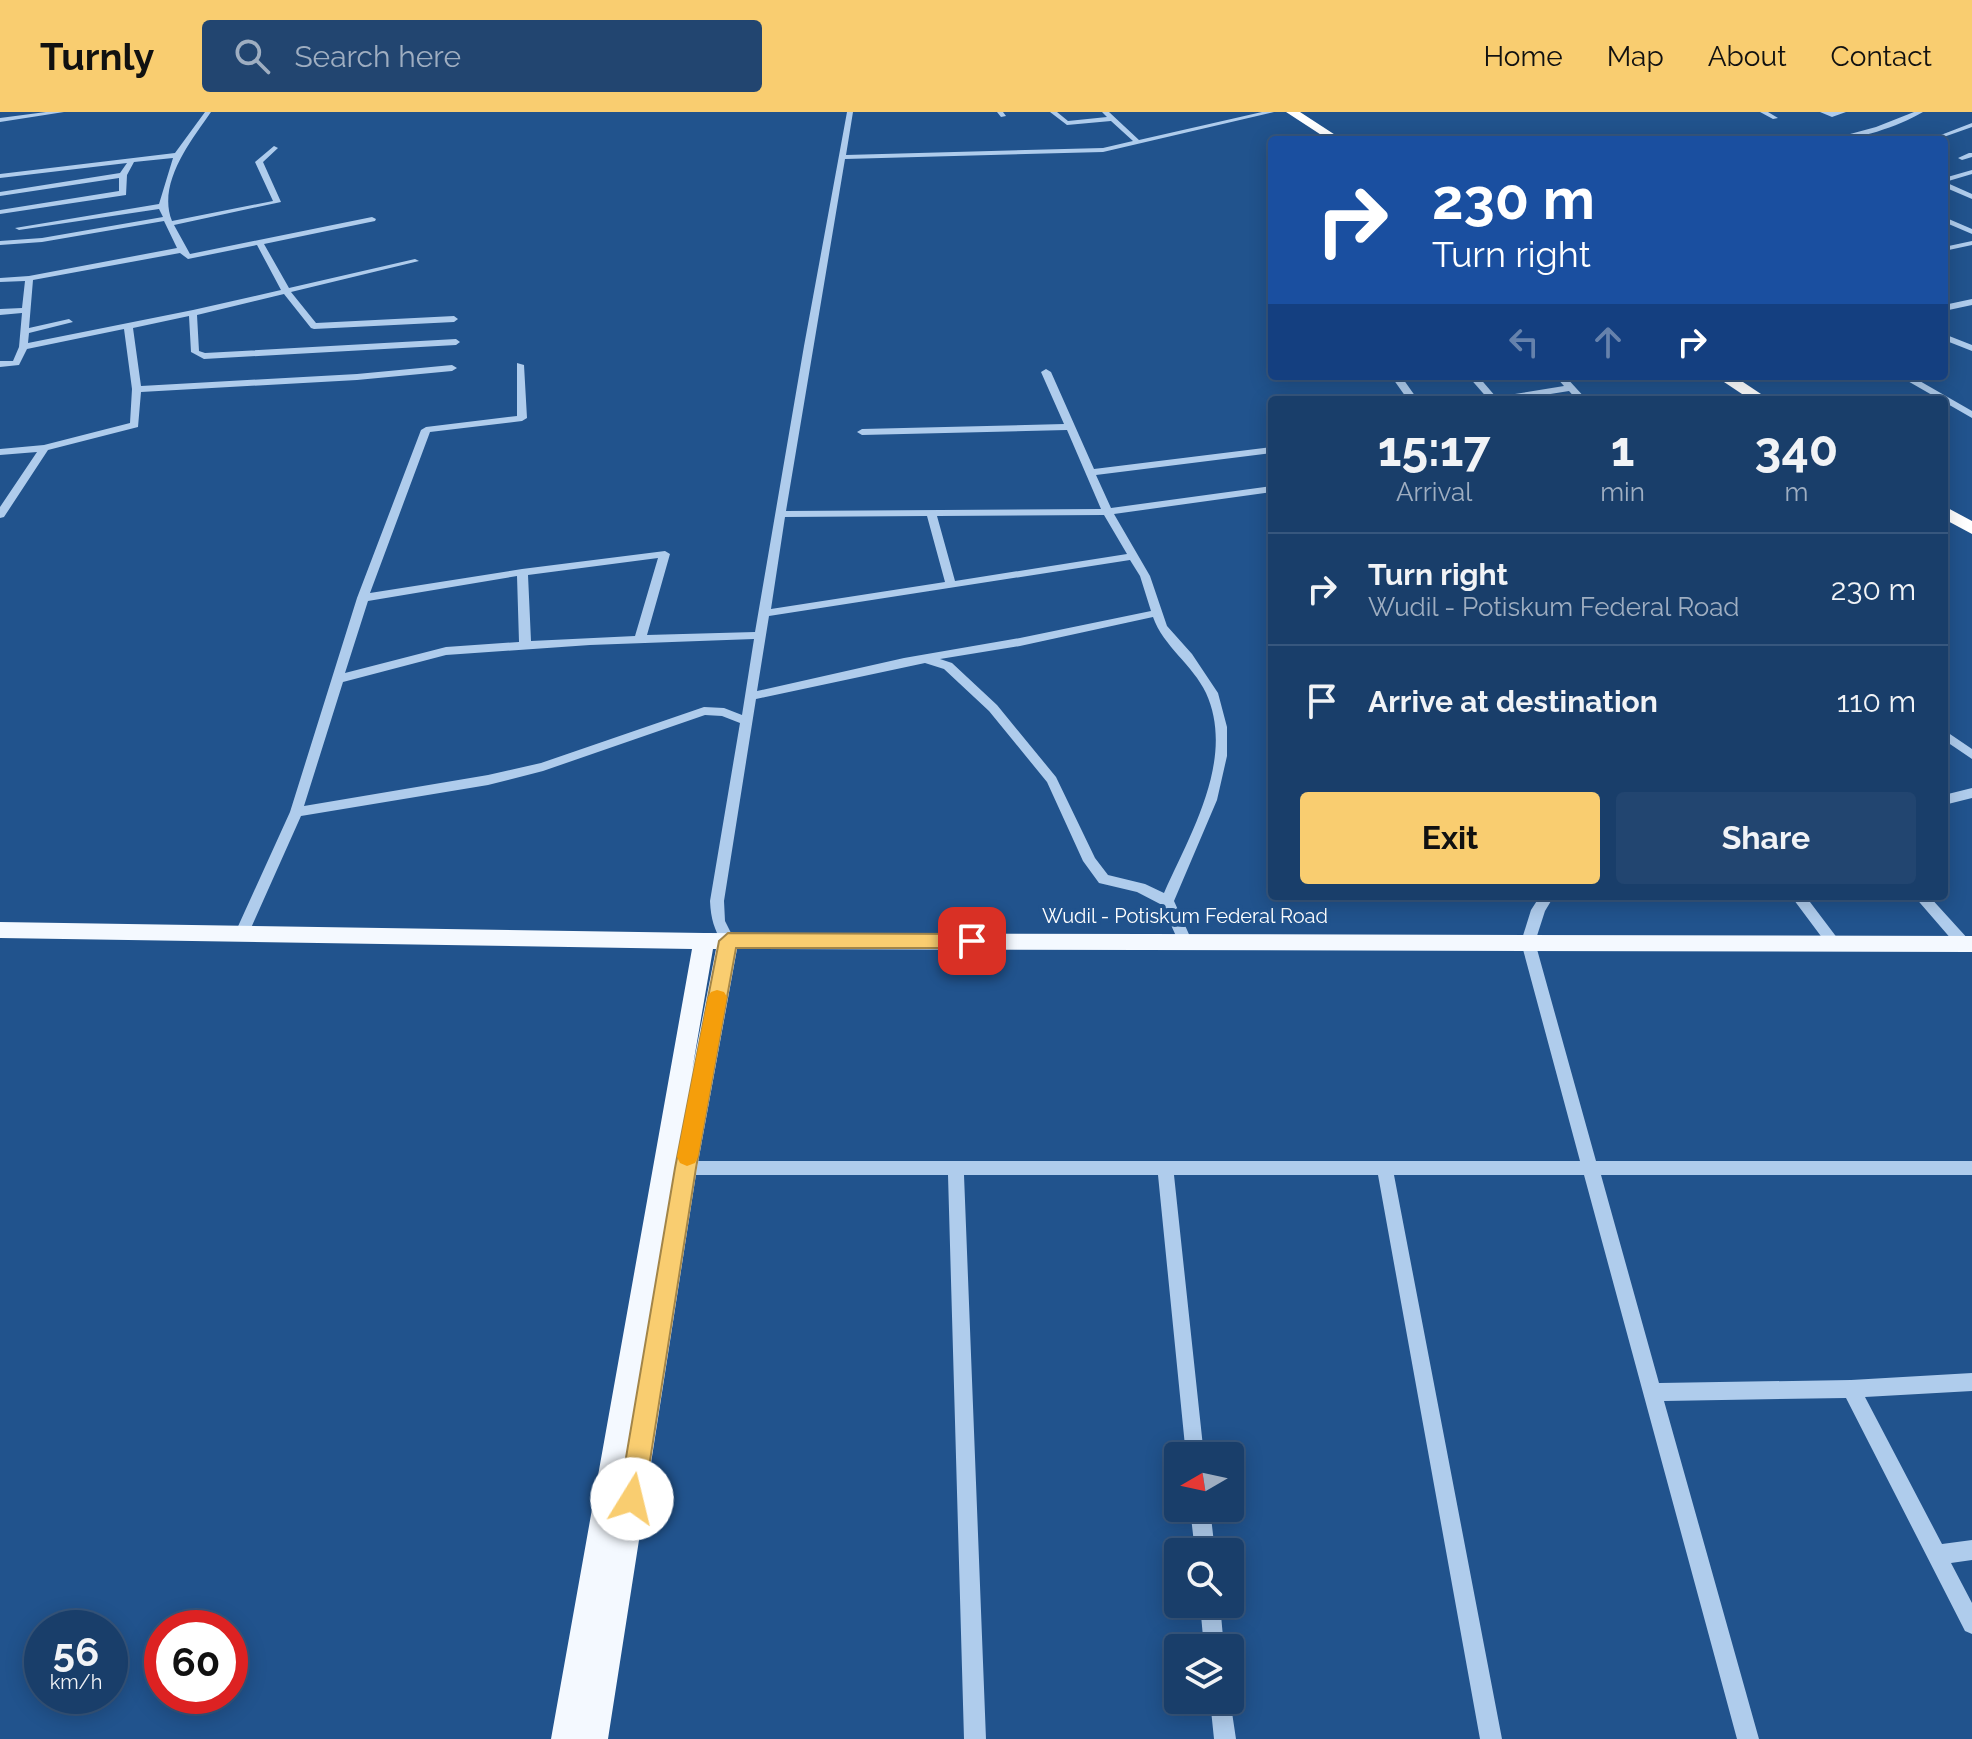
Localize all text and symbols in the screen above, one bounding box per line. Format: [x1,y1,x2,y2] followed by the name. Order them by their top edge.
[202,20,762,92] search box
[40,34,154,79] text: Turnly
[230,34,274,78] icon: search
[294,39,461,74] text: Search here
[1483,40,1563,73] text: Home
[1607,40,1664,73] text: Map
[1708,40,1787,73] text: About
[1831,40,1932,73] text: Contact
[1432,166,1595,232] text: 230 m
[1300,168,1404,272] icon: right
[1432,233,1591,275] text: Turn right
[1502,320,1546,364] icon: left
[1586,320,1630,364] icon: ahead
[1670,320,1714,364] icon: right
[1378,421,1491,477] text: 15:17
[1611,421,1634,477] text: 1
[1755,421,1838,477] text: 340
[1396,477,1472,507] text: Arrival
[1600,477,1645,507] text: min
[1784,477,1808,507] text: m
[1368,557,1508,592] text: Turn right
[1300,567,1344,611] icon: right
[1831,572,1916,607] text: 230 m
[1368,592,1740,622] text: Wudil - Potiskum Federal Road
[1300,679,1344,723] icon: arrive
[1368,684,1658,719] text: Arrive at destination
[1837,684,1916,719] text: 110 m
[1300,792,1600,884] button: Exit
[1616,792,1916,884] button: Share
[1042,904,1328,928] street label: Wudil - Potiskum Federal Road
[938,907,1006,975] pin
[950,919,994,963] icon: arrive
[1164,1442,1244,1522] north arrow
[1164,1442,1244,1714] map controls
[590,1457,674,1541] position arrow
[1164,1538,1244,1618] button: search
[144,1610,248,1714] speed limit sign: 60
[53,1628,99,1675] text: 56
[1164,1634,1244,1714] button: layers
[50,1670,102,1694] text: km/h

